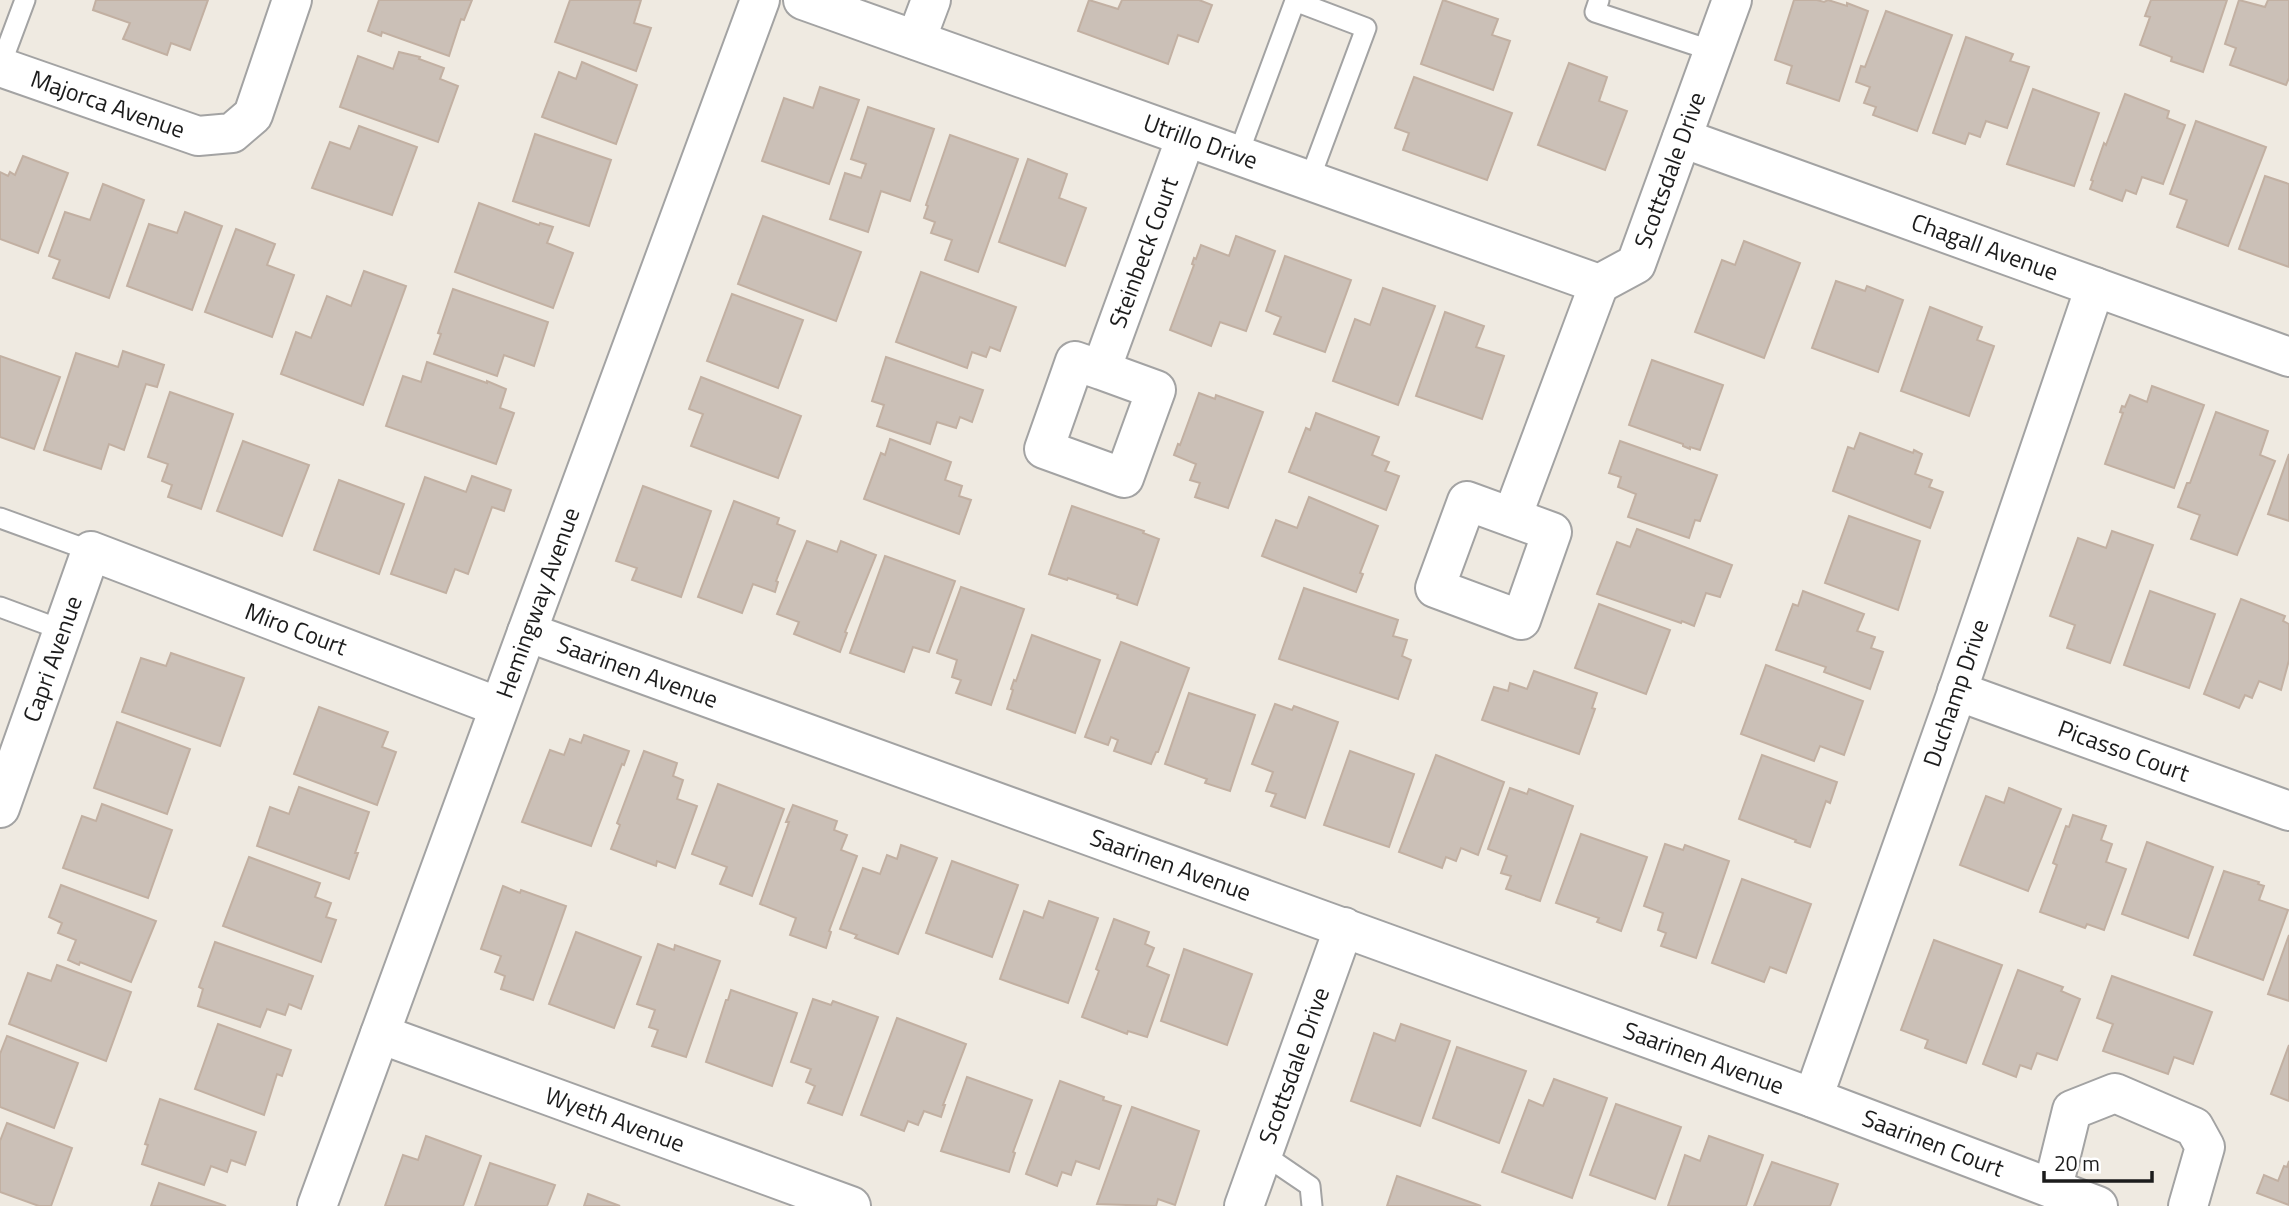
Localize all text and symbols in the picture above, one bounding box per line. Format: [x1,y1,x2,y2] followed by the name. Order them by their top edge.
[26,60,190,147] street label: Majorca Avenue
[1624,87,1714,253] street label: Scottsdale Drive
[1139,104,1263,178] street label: Utrillo Drive
[1099,171,1187,333] street label: Steinbeck Court
[1907,203,2064,289] street label: Chagall Avenue
[486,502,588,703] street label: Hemingway Avenue
[13,591,91,727] street label: Capri Avenue
[240,593,353,664] street label: Miro Court
[1913,614,1997,771] street label: Duchamp Drive
[552,625,723,717] street label: Saarinen Avenue
[2053,710,2195,791] street label: Picasso Court
[1085,819,1256,910] street label: Saarinen Avenue
[1249,982,1338,1149] street label: Scottsdale Drive
[1618,1012,1789,1103] street label: Saarinen Avenue
[540,1077,690,1161] street label: Wyeth Avenue
[1857,1099,2010,1186] street label: Saarinen Court
[2044,1140,2152,1184] scale bar
[2054,1147,2100,1179] text: 20 m

